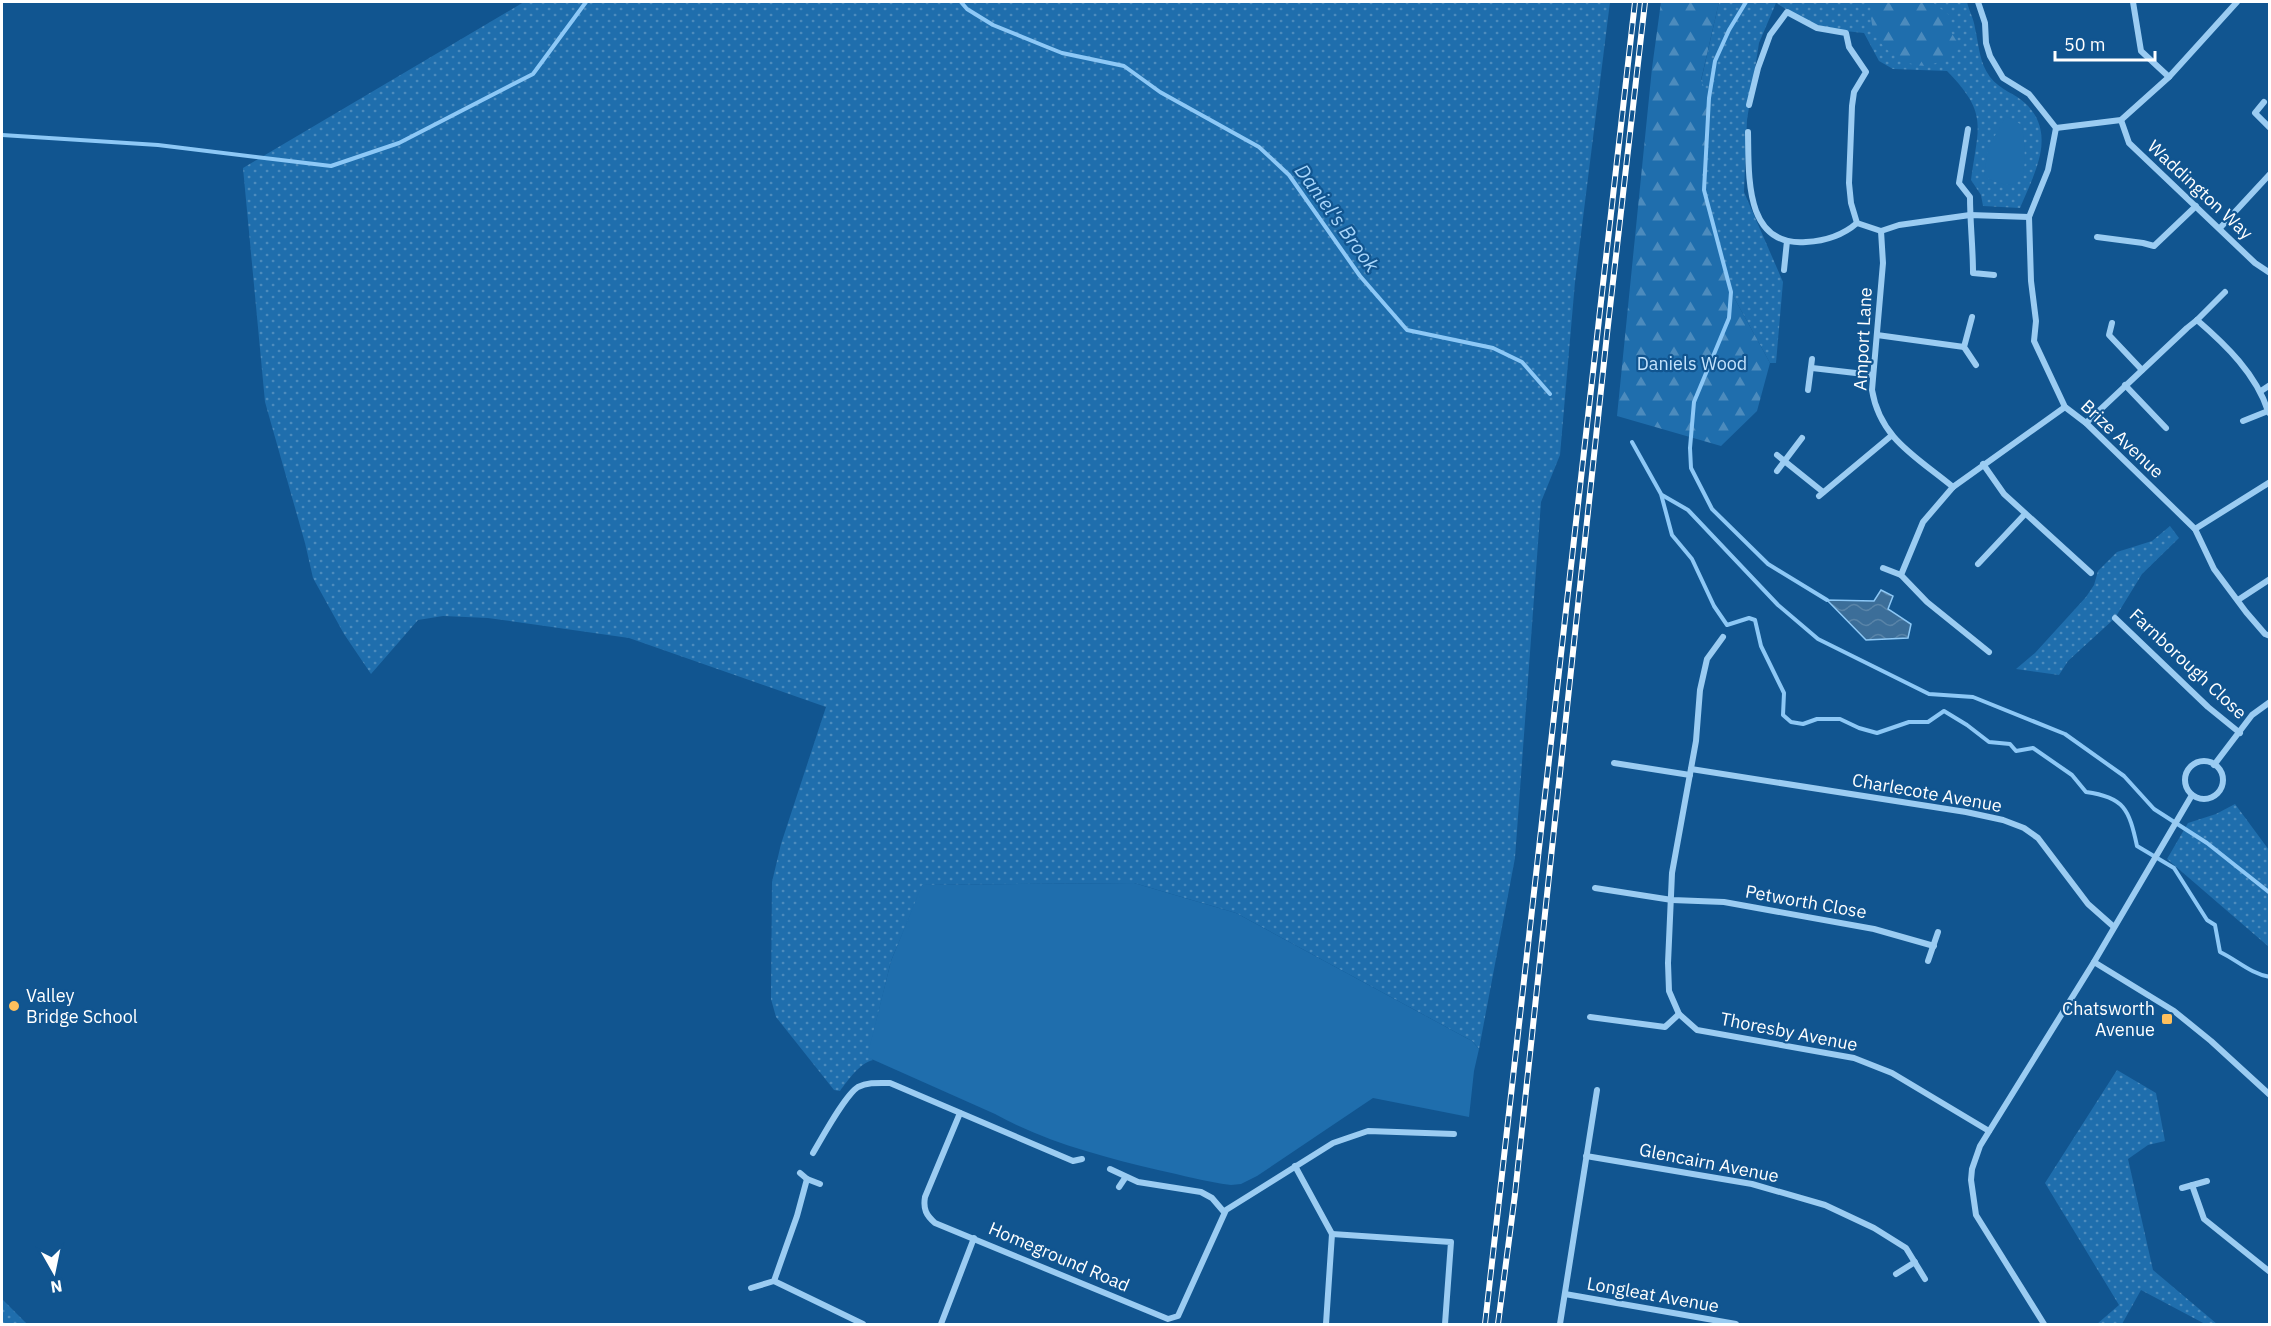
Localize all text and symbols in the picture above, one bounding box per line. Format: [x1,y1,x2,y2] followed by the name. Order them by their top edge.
[2055,24,2156,62] scale bar
[2064,33,2106,56] text: 50 m
[2143,135,2258,244] street label: Waddington Way
[1289,158,1386,278] water label: Daniel's Brook
[1848,286,1877,391] street label: Amport Lane
[1637,352,1747,375] park label: Daniels Wood
[2076,394,2169,483] street label: Brize Avenue
[2125,603,2252,724] street label: Farnborough Close
[1850,768,2004,817] street label: Charlecote Avenue
[1744,880,1869,924] street label: Petworth Close
[26,984,138,1028] place label: Valley Bridge School
[2062,997,2155,1041] place label: Chatsworth Avenue
[7,999,21,1013] marker: Valley Bridge School
[1718,1007,1860,1056] street label: Thoresby Avenue
[2160,1012,2174,1026] marker: Chatsworth Avenue
[1637,1138,1781,1187] street label: Glencairn Avenue
[985,1216,1133,1297] street label: Homeground Road
[24,1242,84,1302] north arrow
[1585,1272,1721,1317] street label: Longleat Avenue
[49,1276,64,1298] text: N

